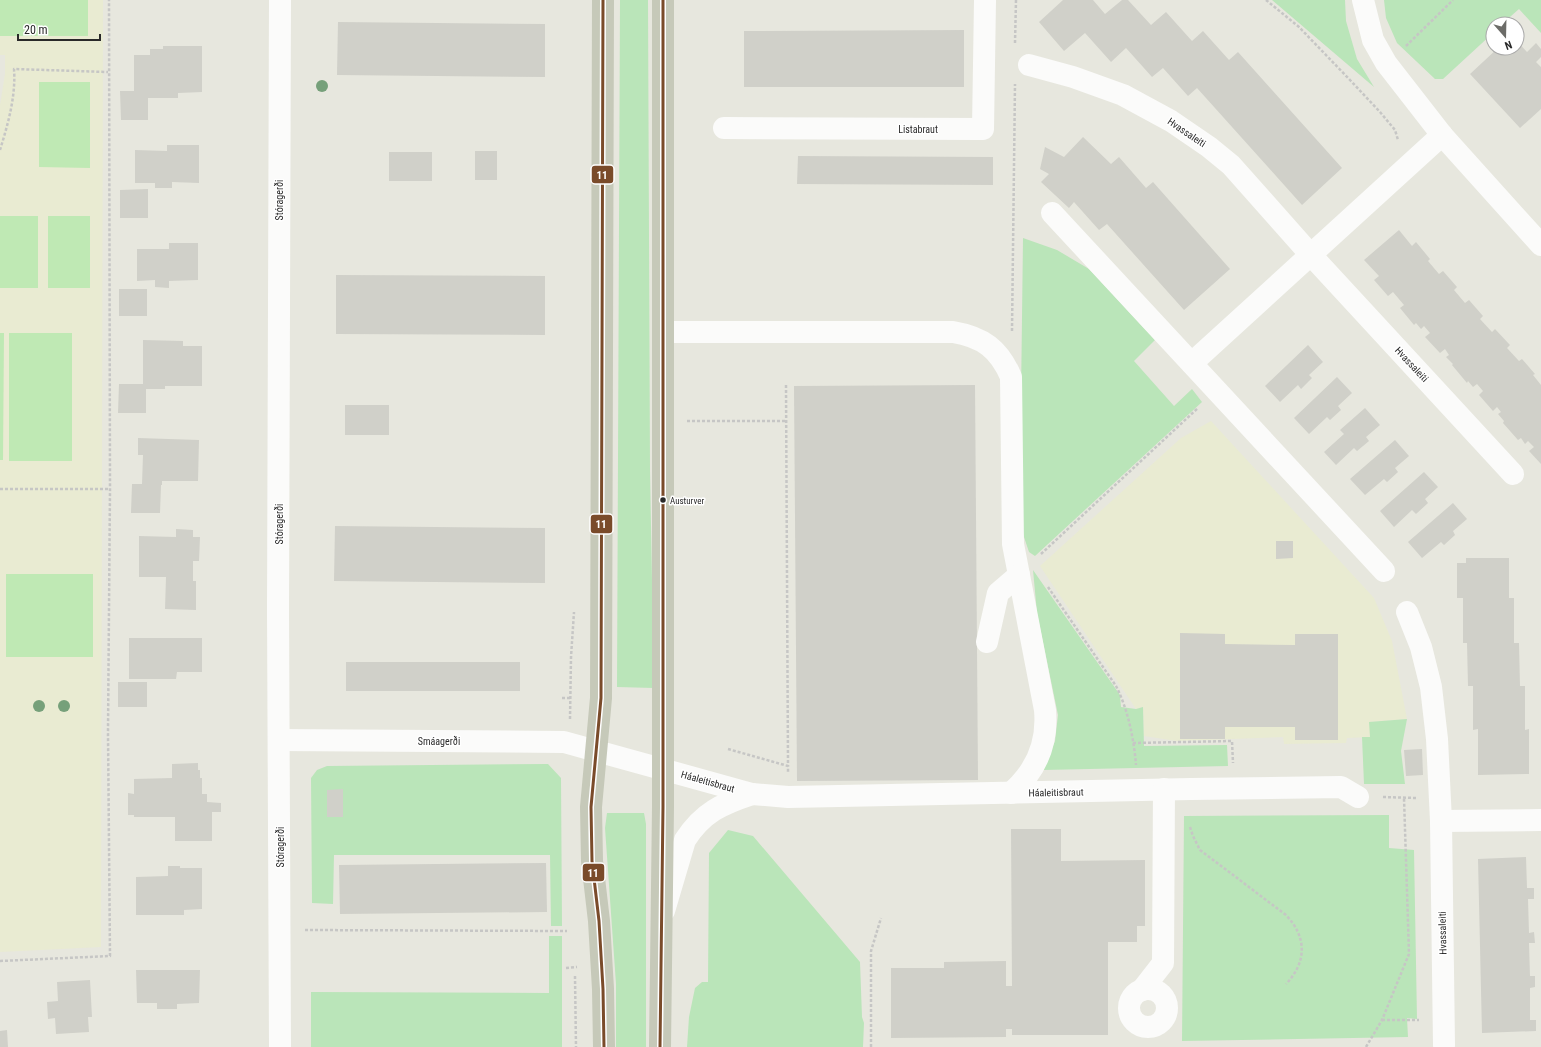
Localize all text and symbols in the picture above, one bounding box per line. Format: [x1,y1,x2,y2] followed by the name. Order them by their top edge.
[18,16,100,42] scale bar
[1485,16,1525,56] north arrow
[24,23,48,37] text: 20 m
[1503,38,1514,52] text: N
[1166,116,1208,149] street label: Hvassaleiti
[898,124,938,135] street label: Listabraut
[591,165,614,184] line badge: 11
[596,169,608,182] text: 11
[273,180,285,220] street label: Stóragerði
[1393,345,1431,384] street label: Hvassaleiti
[658,495,668,505] marker: Austurver
[670,496,704,506] place label: Austurver
[273,504,285,544] street label: Stóragerði
[590,514,613,534] line badge: 11
[595,518,607,531] text: 11
[418,735,460,747] street label: Smáagerði
[680,769,736,794] street label: Háaleitisbraut
[1028,787,1084,798] street label: Háaleitisbraut
[274,827,286,867] street label: Stóragerði
[582,863,605,882] line badge: 11
[587,867,599,880] text: 11
[1437,911,1448,955] street label: Hvassaleiti

